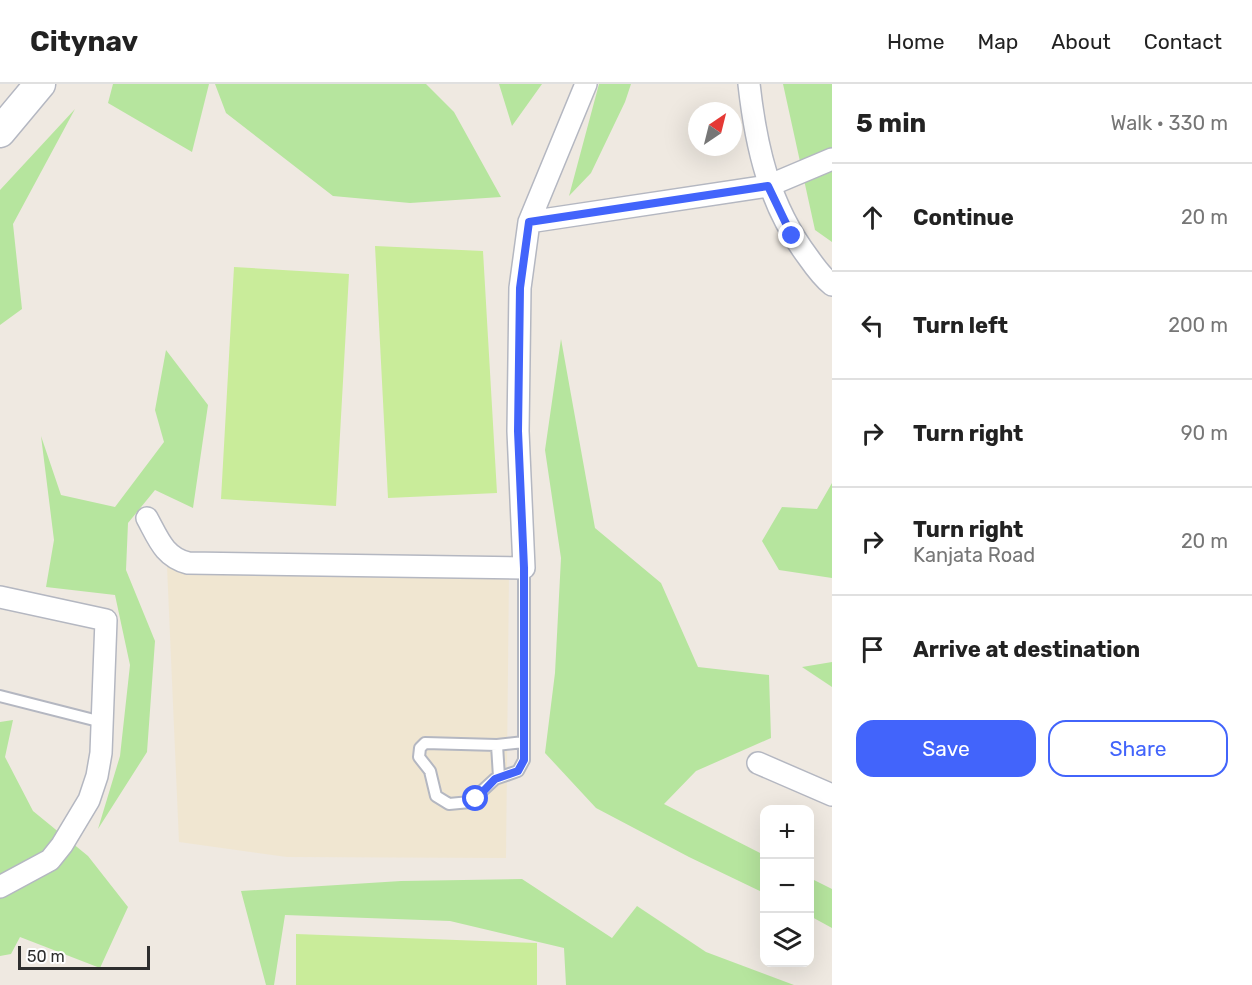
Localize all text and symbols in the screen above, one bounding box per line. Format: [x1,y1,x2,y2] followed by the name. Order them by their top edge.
[30,25,138,58] text: Citynav
[887,29,944,54] text: Home
[977,29,1018,54] text: Map
[1051,29,1111,54] text: About
[1144,29,1222,54] text: Contact
[688,102,742,156] north arrow
[856,108,926,139] text: 5 min
[1111,111,1228,135] text: Walk · 330 m
[856,201,889,234] icon: ahead
[913,204,1014,231] text: Continue
[1181,205,1228,229] text: 20 m
[778,222,804,248] route end
[856,309,889,342] icon: left
[913,312,1008,339] text: Turn left
[1168,313,1228,337] text: 200 m
[856,417,889,450] icon: right
[913,420,1023,447] text: Turn right
[1181,421,1228,445] text: 90 m
[913,516,1023,543] text: Turn right
[856,525,889,558] icon: right
[1181,529,1228,553] text: 20 m
[913,543,1035,567] text: Kanjata Road
[856,633,889,666] icon: arrive
[913,636,1140,663] text: Arrive at destination
[856,720,1036,777] button: Save
[1048,720,1228,777] button: Share
[462,785,488,811] route start
[760,805,814,967] map controls
[760,805,814,859] button: +
[760,859,814,913] button: −
[760,913,814,967] button: layers
[18,943,150,970] scale bar
[27,947,65,966] text: 50 m

